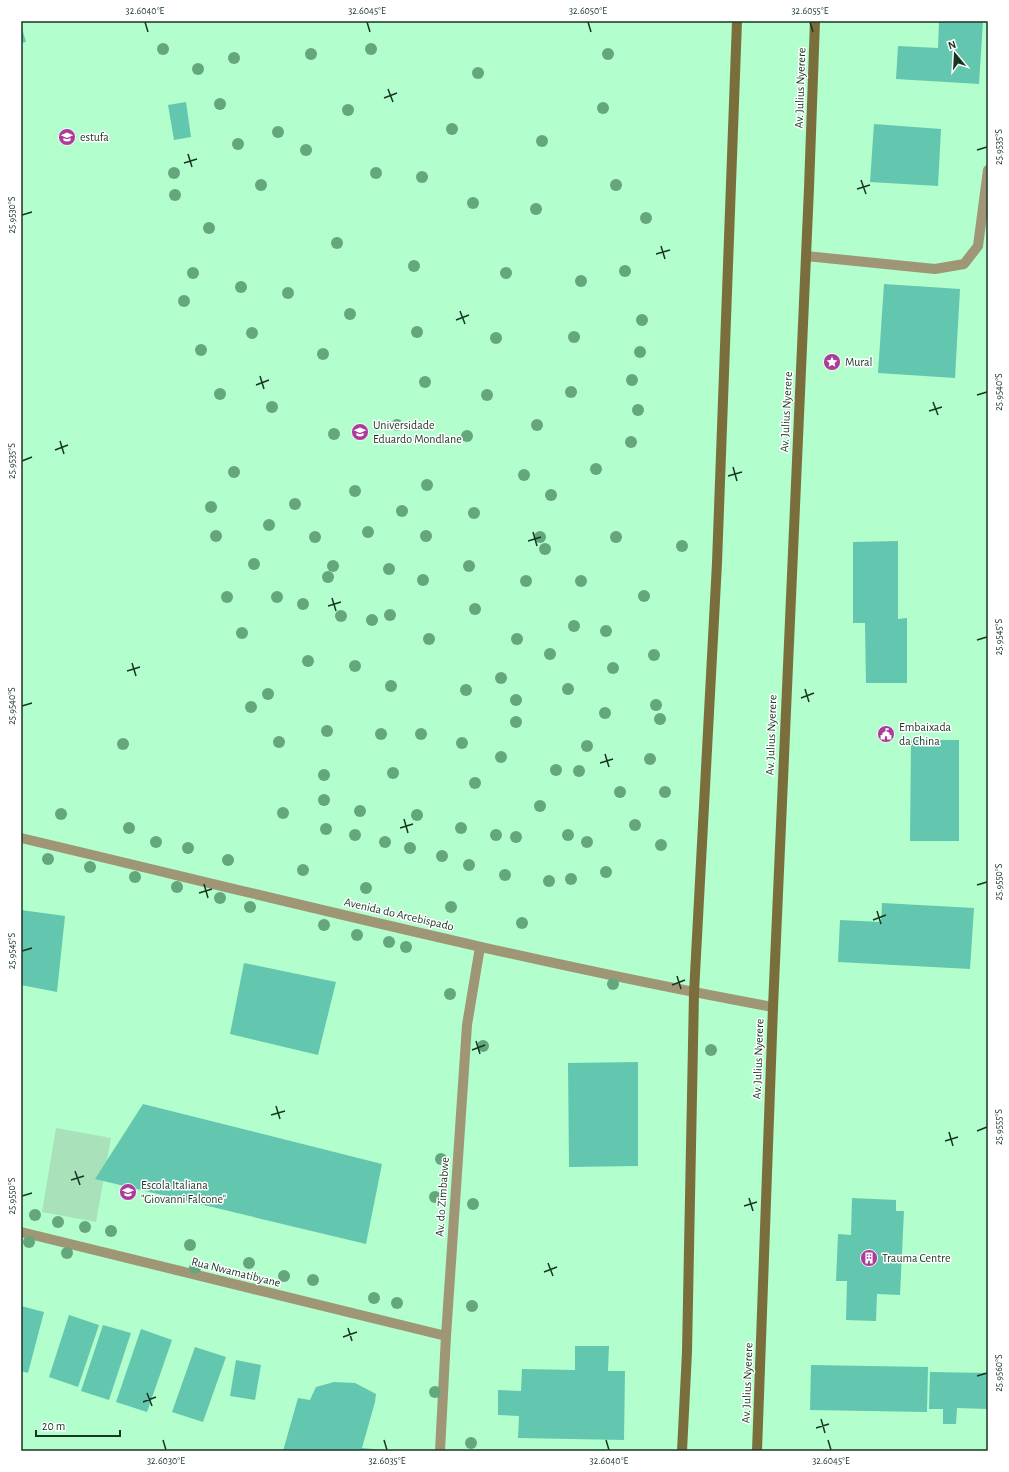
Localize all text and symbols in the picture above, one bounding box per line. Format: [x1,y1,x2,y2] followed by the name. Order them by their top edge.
[126,6,165,16] text: 32.6040°E
[348,6,386,16] text: 32.6045°E
[569,6,607,16] text: 32.6050°E
[791,6,829,16] text: 32.6055°E
[935,34,975,74] north arrow
[947,39,957,51] text: N
[793,47,808,129] street label: Av. Julius Nyerere
[57,127,77,147] school or university icon: estufa
[994,129,1004,165] text: 25.9535°S
[80,131,109,143] place label: estufa
[7,196,17,233] text: 25.9530°S
[822,352,842,372] place icon: Mural
[845,356,873,368] place label: Mural
[778,371,795,453] street label: Av. Julius Nyerere
[994,373,1004,411] text: 25.9540°S
[373,419,462,445] place label: Universidade Eduardo Mondlane
[350,422,370,442] school or university icon: Universidade Eduardo Mondlane
[7,443,17,479] text: 25.9535°S
[994,618,1004,655] text: 25.9545°S
[7,687,17,725] text: 25.9540°S
[764,694,779,776] street label: Av. Julius Nyerere
[899,721,952,747] place label: Embaixada da China
[876,724,896,744] public building icon: Embaixada da China
[994,863,1004,901] text: 25.9550°S
[343,896,455,932] street label: Avenida do Arcebispado
[7,932,17,969] text: 25.9545°S
[751,1018,766,1100] street label: Av. Julius Nyerere
[994,1109,1004,1145] text: 25.9555°S
[433,1157,451,1237] street label: Av. do Zimbabwe
[7,1177,17,1215] text: 25.9550°S
[141,1179,226,1205] place label: Escola Italiana "Giovanni Falcone"
[118,1182,138,1202] school or university icon: Escola Italiana "Giovanni Falcone"
[859,1248,879,1268] building icon: Trauma Centre
[882,1252,951,1264] place label: Trauma Centre
[190,1255,282,1290] street label: Rua Nwamatibyane
[740,1342,755,1424] street label: Av. Julius Nyerere
[994,1354,1004,1392] text: 25.9560°S
[36,1412,120,1438] scale bar
[42,1420,65,1432] text: 20 m
[147,1456,185,1466] text: 32.6030°E
[369,1456,406,1466] text: 32.6035°E
[590,1456,629,1466] text: 32.6040°E
[812,1456,850,1466] text: 32.6045°E

